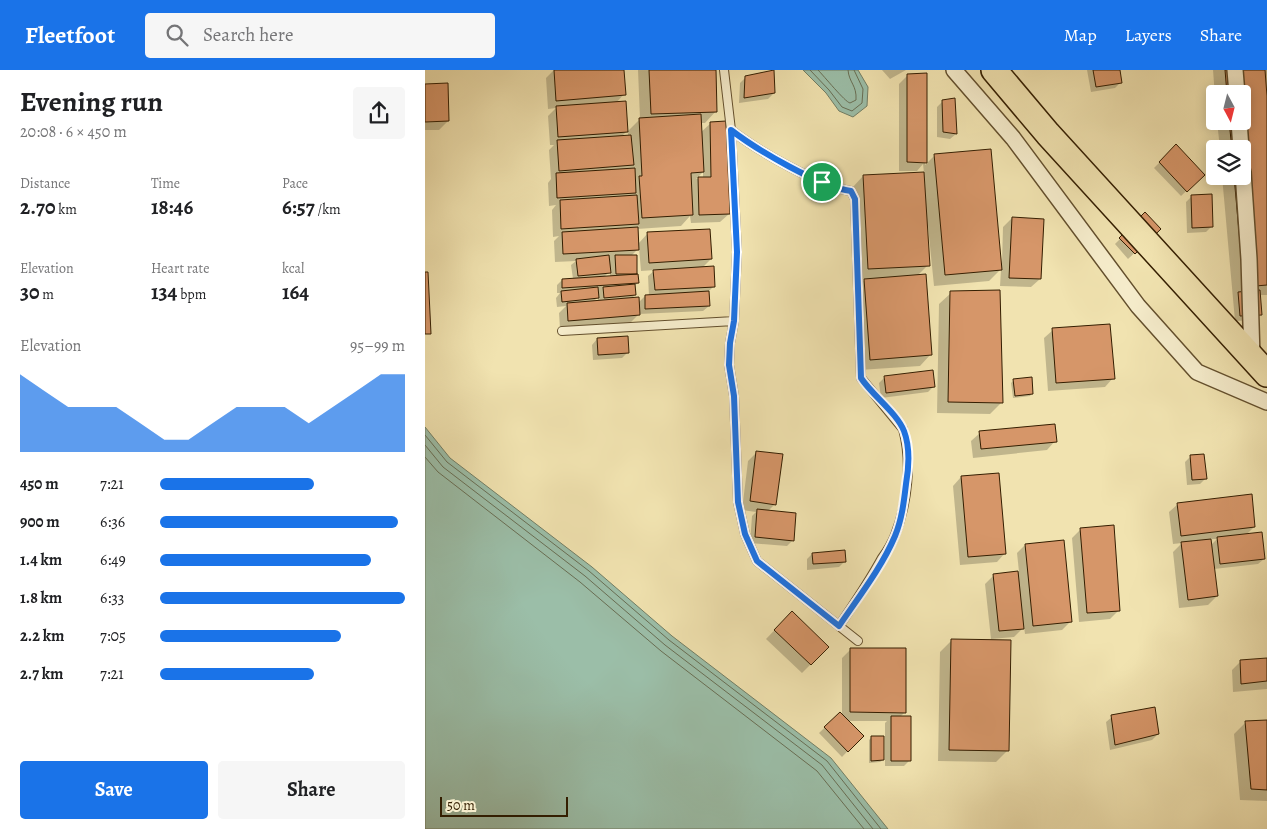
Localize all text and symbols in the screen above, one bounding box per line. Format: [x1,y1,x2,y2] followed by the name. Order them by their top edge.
[145,13,495,58] search box
[25,19,115,51] text: Fleetfoot
[163,21,191,49] icon: search
[203,22,293,48] text: Search here
[1064,23,1097,47] text: Map
[1125,23,1172,47] text: Layers
[1200,23,1242,47] text: Share
[20,83,163,121] text: Evening run
[1206,85,1251,130] north arrow
[1206,85,1251,185] map controls
[353,87,405,139] button: share
[20,121,127,143] text: 20:08 · 6 × 450 m
[1206,140,1251,185] button: layers
[801,161,843,203] pin
[808,168,836,196] icon: arrive
[20,174,70,193] text: Distance
[151,174,180,193] text: Time
[282,174,308,193] text: Pace
[20,193,55,221] text: 2.70
[151,193,193,221] text: 18:46
[282,193,315,221] text: 6:57
[55,200,77,219] text: km
[315,200,341,219] text: /km
[20,259,74,278] text: Elevation
[151,259,209,278] text: Heart rate
[282,259,304,278] text: kcal
[20,278,40,306] text: 30
[151,278,177,306] text: 134
[282,278,309,306] text: 164
[40,285,54,304] text: m
[177,285,206,304] text: bpm
[20,335,81,357] text: Elevation
[350,335,405,357] text: 95–99 m
[20,473,59,495] text: 450 m
[100,473,124,495] text: 7:21
[20,511,60,533] text: 900 m
[100,511,125,533] text: 6:36
[20,549,62,571] text: 1.4 km
[100,549,126,571] text: 6:49
[20,587,62,609] text: 1.8 km
[100,587,125,609] text: 6:33
[20,625,64,647] text: 2.2 km
[100,625,126,647] text: 7:05
[20,663,63,685] text: 2.7 km
[100,663,124,685] text: 7:21
[20,761,208,819] button: Save
[218,761,405,819] button: Share
[440,794,567,817] scale bar
[447,796,475,815] text: 50 m

